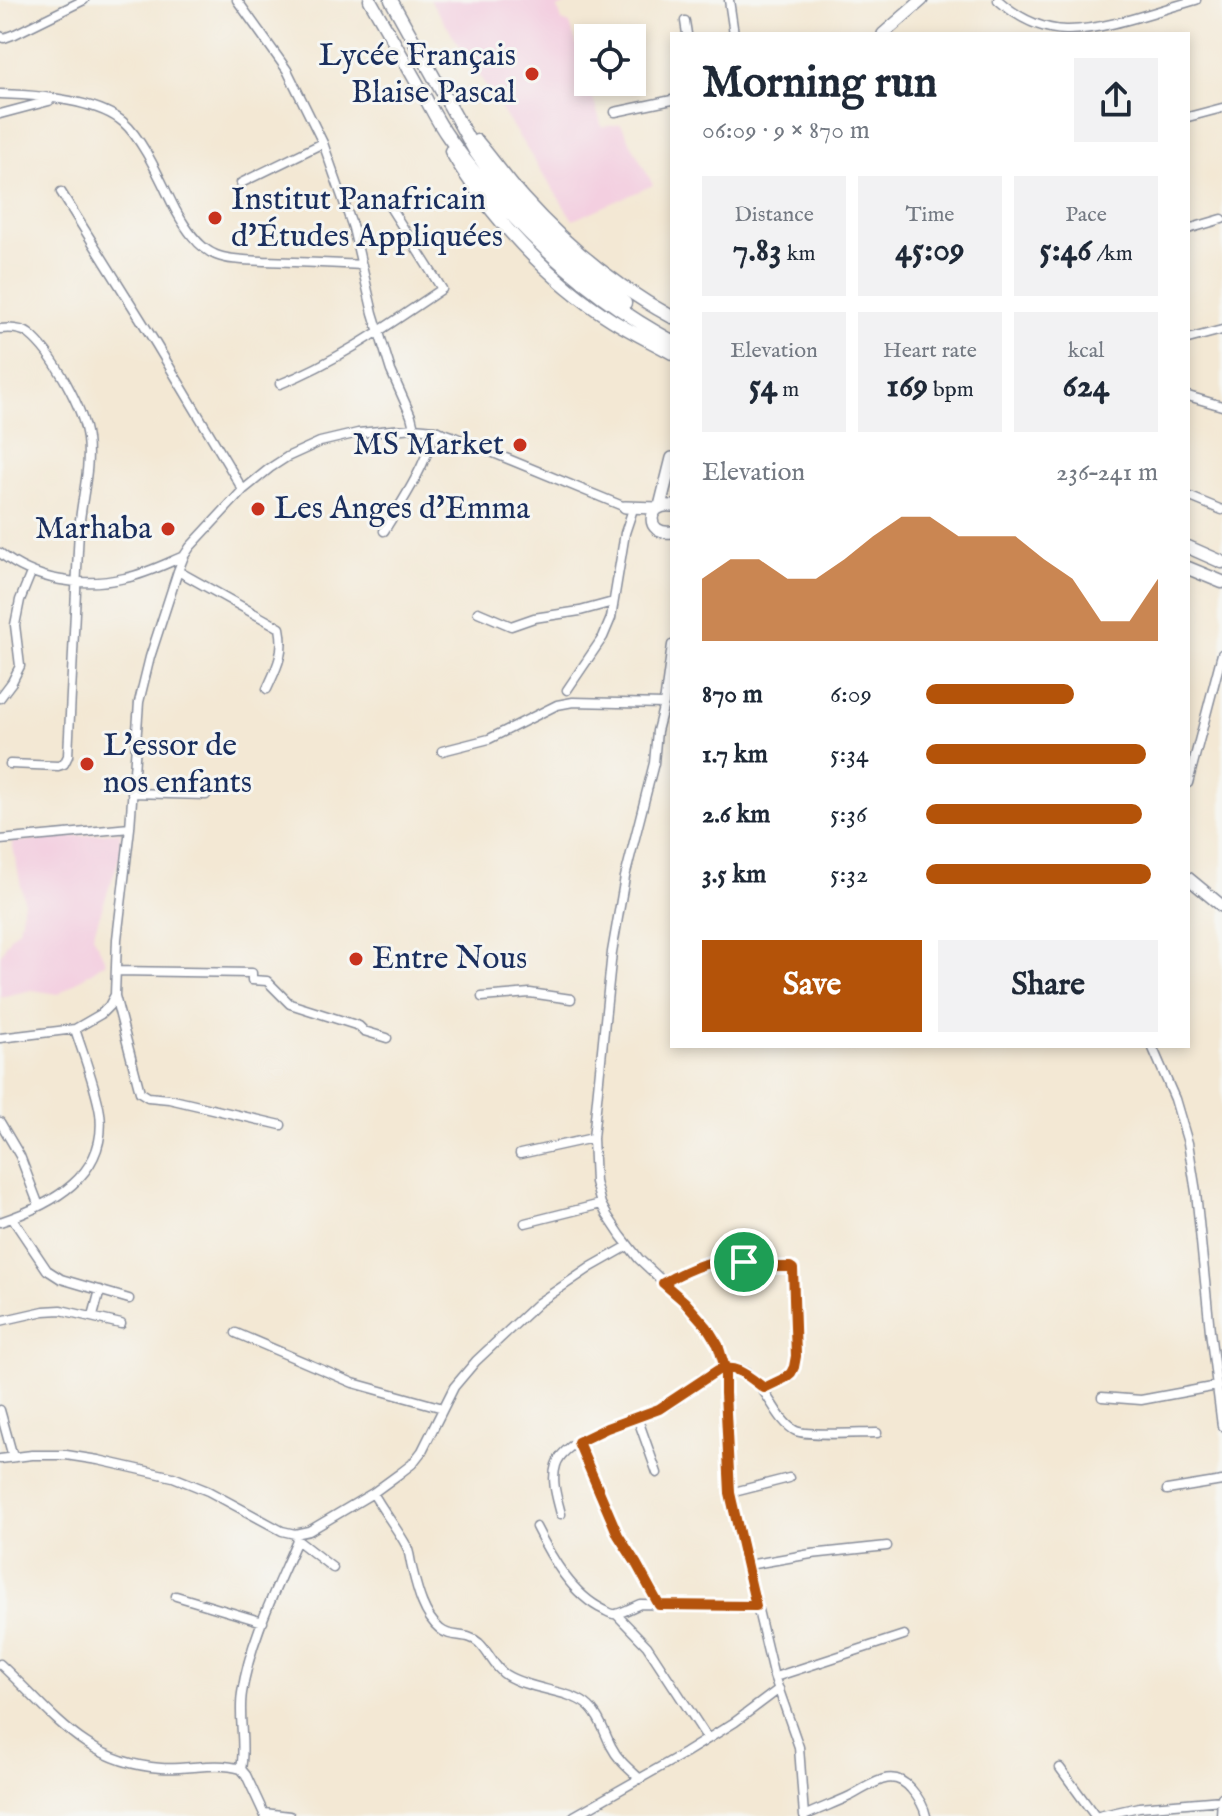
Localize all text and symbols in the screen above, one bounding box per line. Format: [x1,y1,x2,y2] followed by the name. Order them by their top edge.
[574,24,646,96] map controls
[574,24,646,96] button: locate
[319,36,516,114] place label: Lycée Français Blaise Pascal
[702,56,937,112] text: Morning run
[1074,58,1158,142] button: share
[523,65,541,83] marker: Lycée Français Blaise Pascal
[702,114,870,147] text: 06:09 · 9 × 870 m
[231,180,503,258] place label: Institut Panafricain d'Études Appliquées
[734,201,814,229] text: Distance
[906,201,954,229] text: Time
[1065,201,1107,229] text: Pace
[206,209,224,227] marker: Institut Panafricain d'Études Appliquées
[733,229,782,272] text: 7.83
[895,229,965,272] text: 45:09
[1039,229,1092,272] text: 5:46
[782,240,815,268] text: km
[1092,240,1133,268] text: /km
[730,337,818,365] text: Elevation
[883,337,977,365] text: Heart rate
[1068,337,1104,365] text: kcal
[749,365,778,408] text: 54
[886,365,928,408] text: 169
[1063,365,1109,408] text: 624
[778,376,799,404] text: m
[928,376,974,404] text: bpm
[352,425,504,466] place label: MS Market
[511,436,529,454] marker: MS Market
[702,456,805,489] text: Elevation
[1056,456,1158,489] text: 236–241 m
[274,489,530,530] place label: Les Anges d'Emma
[249,500,267,518] marker: Les Anges d'Emma
[35,509,152,550] place label: Marhaba
[159,520,177,538] marker: Marhaba
[702,678,763,711] text: 870 m
[830,678,872,711] text: 6:09
[103,726,252,804] place label: L'essor de nos enfants
[702,738,768,771] text: 1.7 km
[830,738,869,771] text: 5:34
[78,755,96,773] marker: L'essor de nos enfants
[702,798,770,831] text: 2.6 km
[830,798,867,831] text: 5:36
[702,858,766,891] text: 3.5 km
[830,858,868,891] text: 5:32
[372,939,527,980] place label: Entre Nous
[702,940,922,1032] button: Save
[938,940,1158,1032] button: Share
[347,950,365,968] marker: Entre Nous
[710,1228,778,1296] pin
[722,1240,766,1284] icon: arrive

